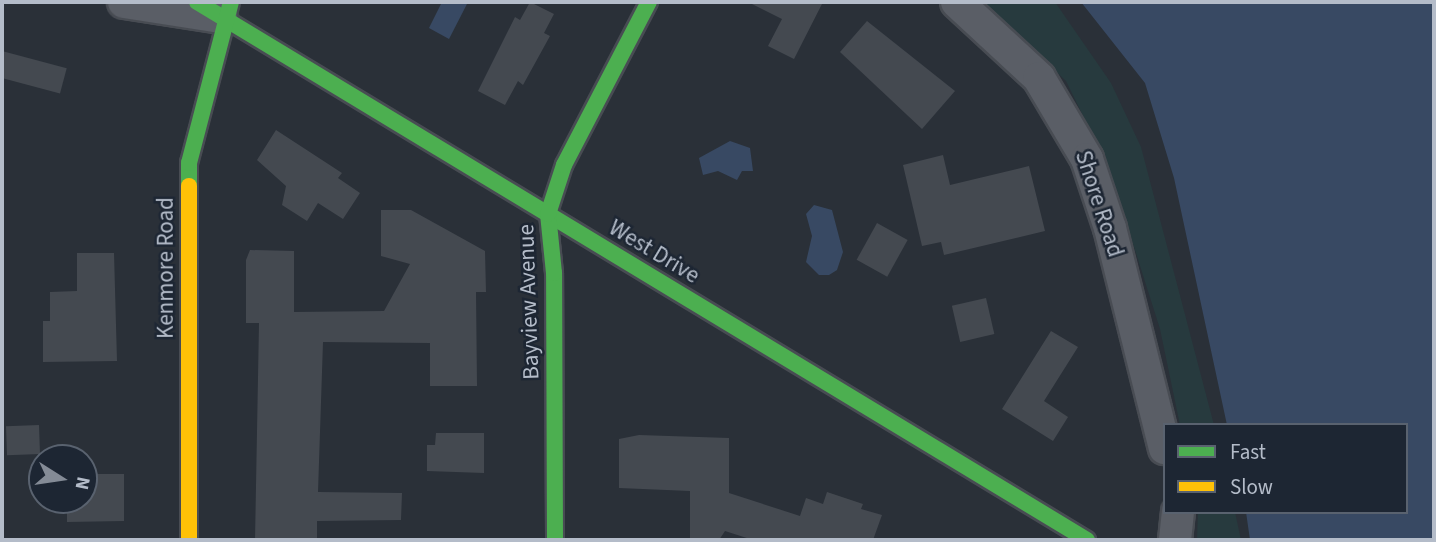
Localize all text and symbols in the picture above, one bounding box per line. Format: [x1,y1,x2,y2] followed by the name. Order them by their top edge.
[1069,147,1129,261] street label: Shore Road
[152,197,180,339] street label: Kenmore Road
[604,214,704,290] street label: West Drive
[512,224,546,380] street label: Bayview Avenue
[1163,423,1408,514] legend
[1230,437,1266,467] text: Fast
[28,444,98,514] north arrow
[1230,472,1273,502] text: Slow
[68,474,97,492] text: N

